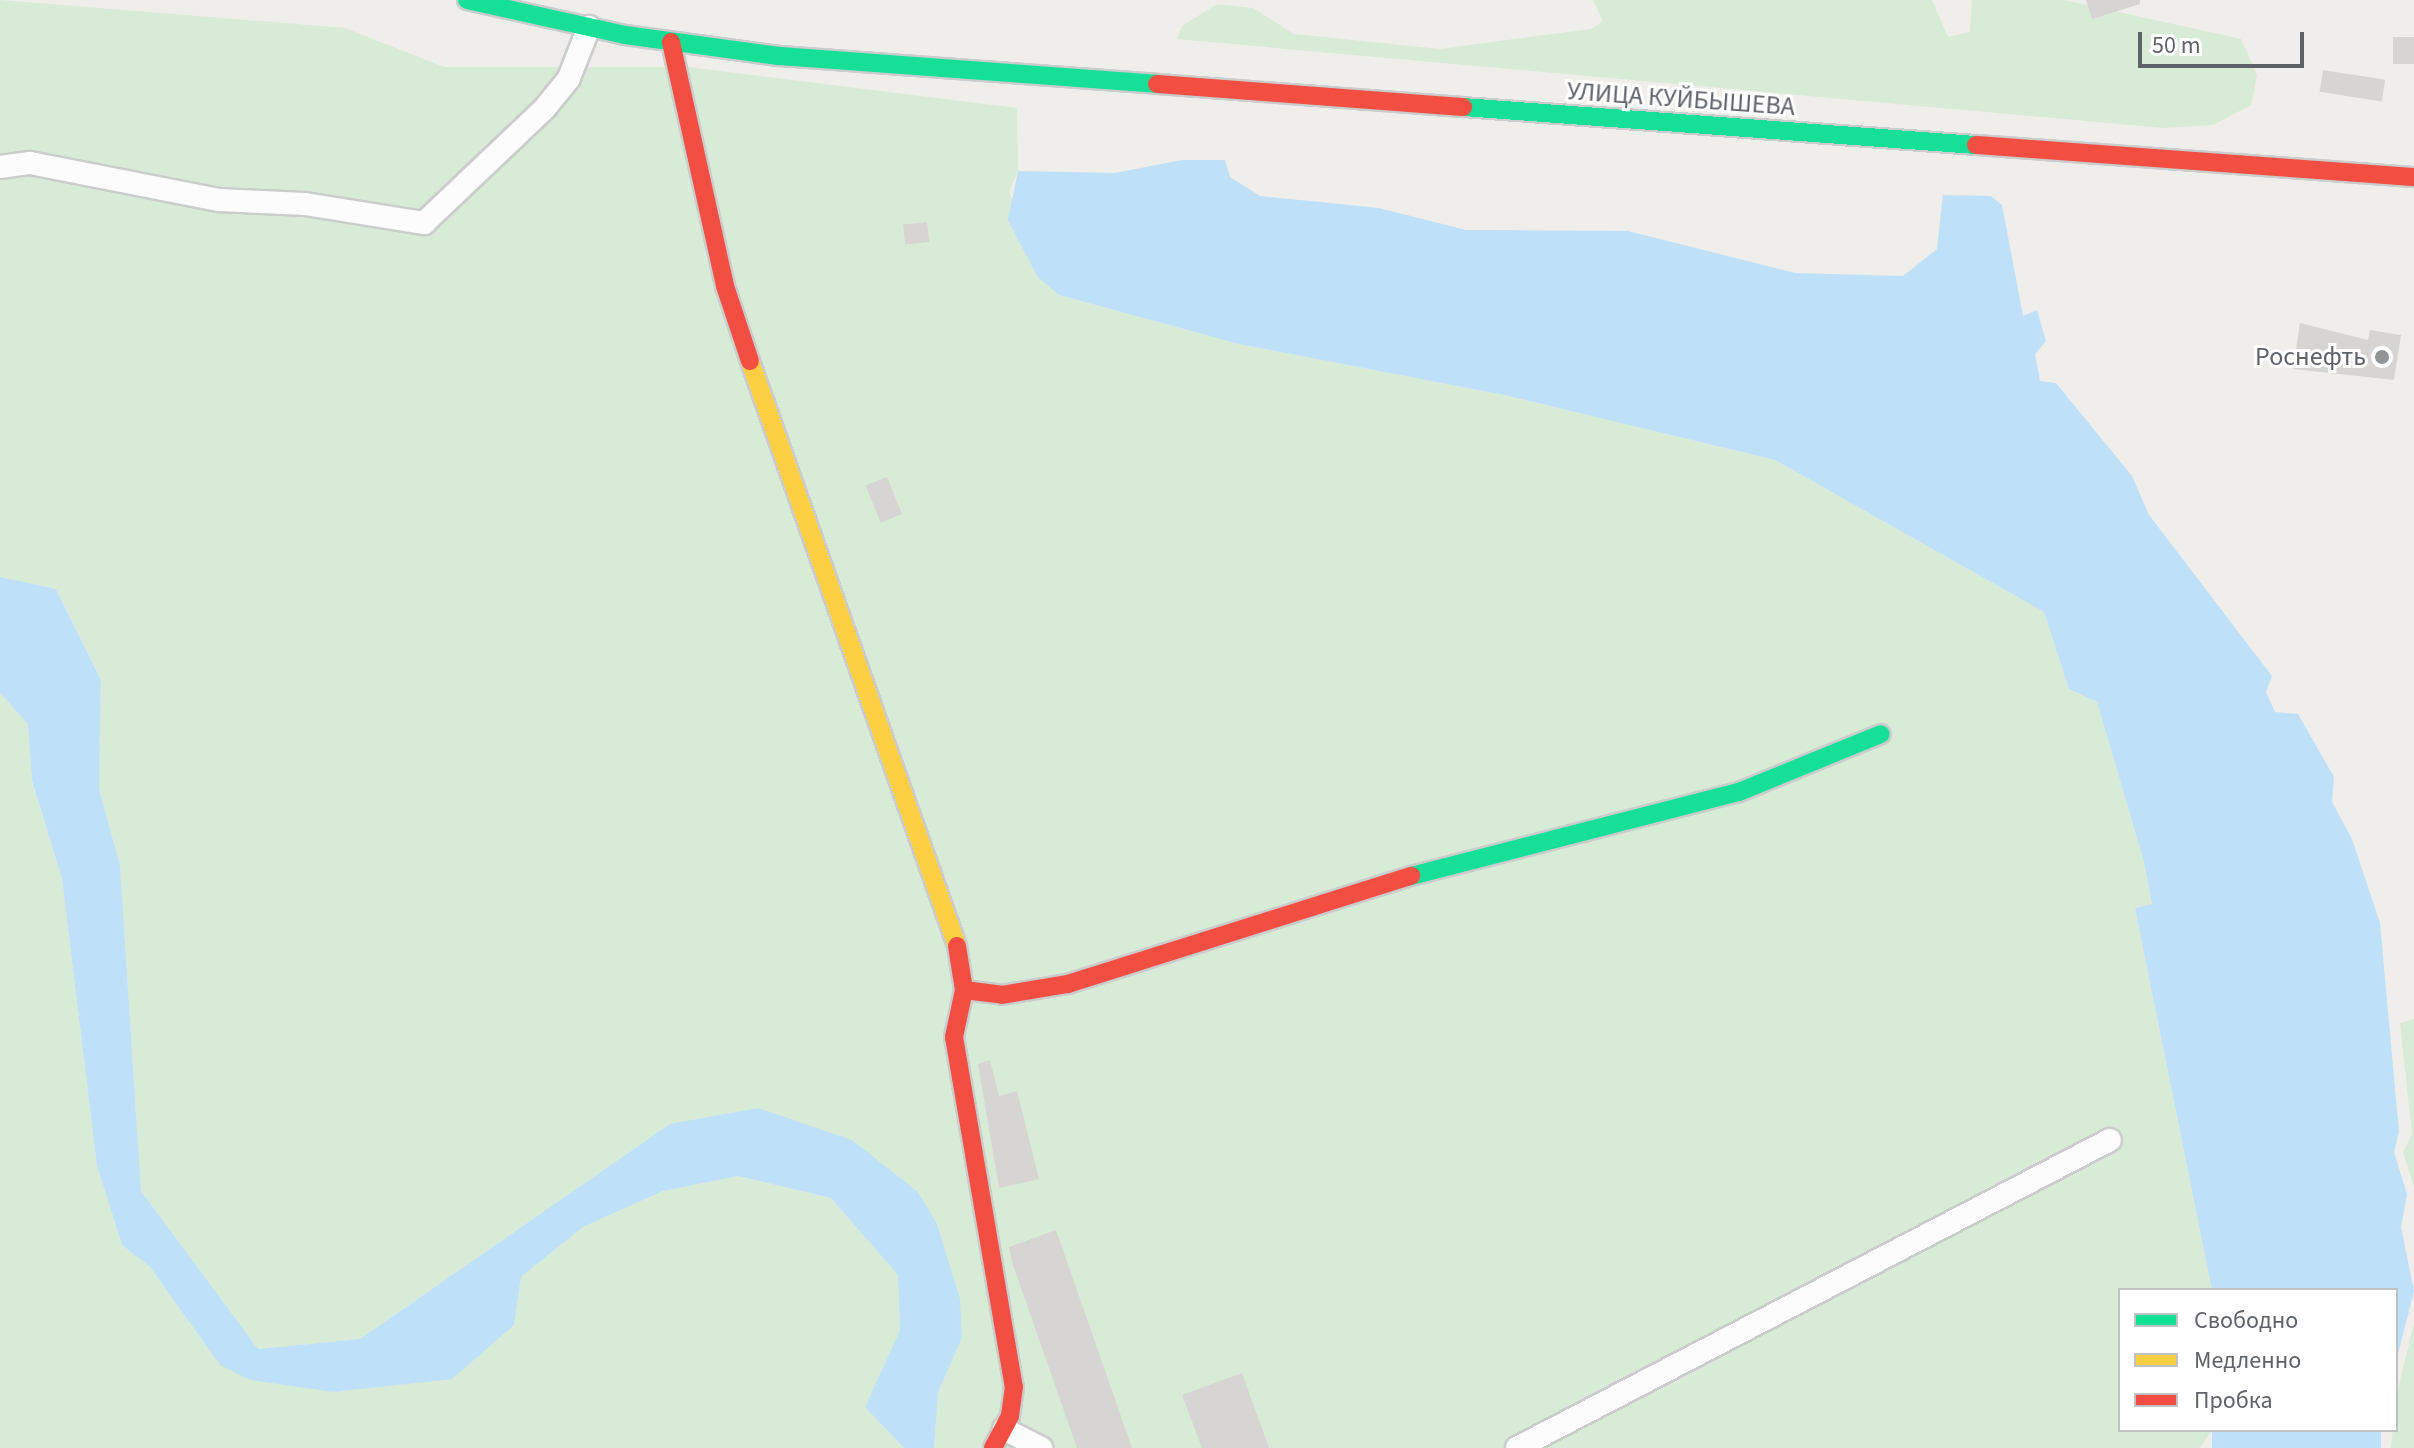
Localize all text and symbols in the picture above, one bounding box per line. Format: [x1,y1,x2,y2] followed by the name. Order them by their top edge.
[2142,16,2308,66] scale bar
[2152,28,2201,63] text: 50 m
[1566,75,1796,123] street label: УЛИЦА КУЙБЫШЕВА
[2255,341,2366,373] place label: Роснефть
[2373,348,2391,366] marker: Роснефть
[2118,1288,2398,1432] legend
[2194,1303,2298,1338] text: Свободно
[2194,1343,2301,1378] text: Медленно
[2194,1383,2273,1418] text: Пробка

